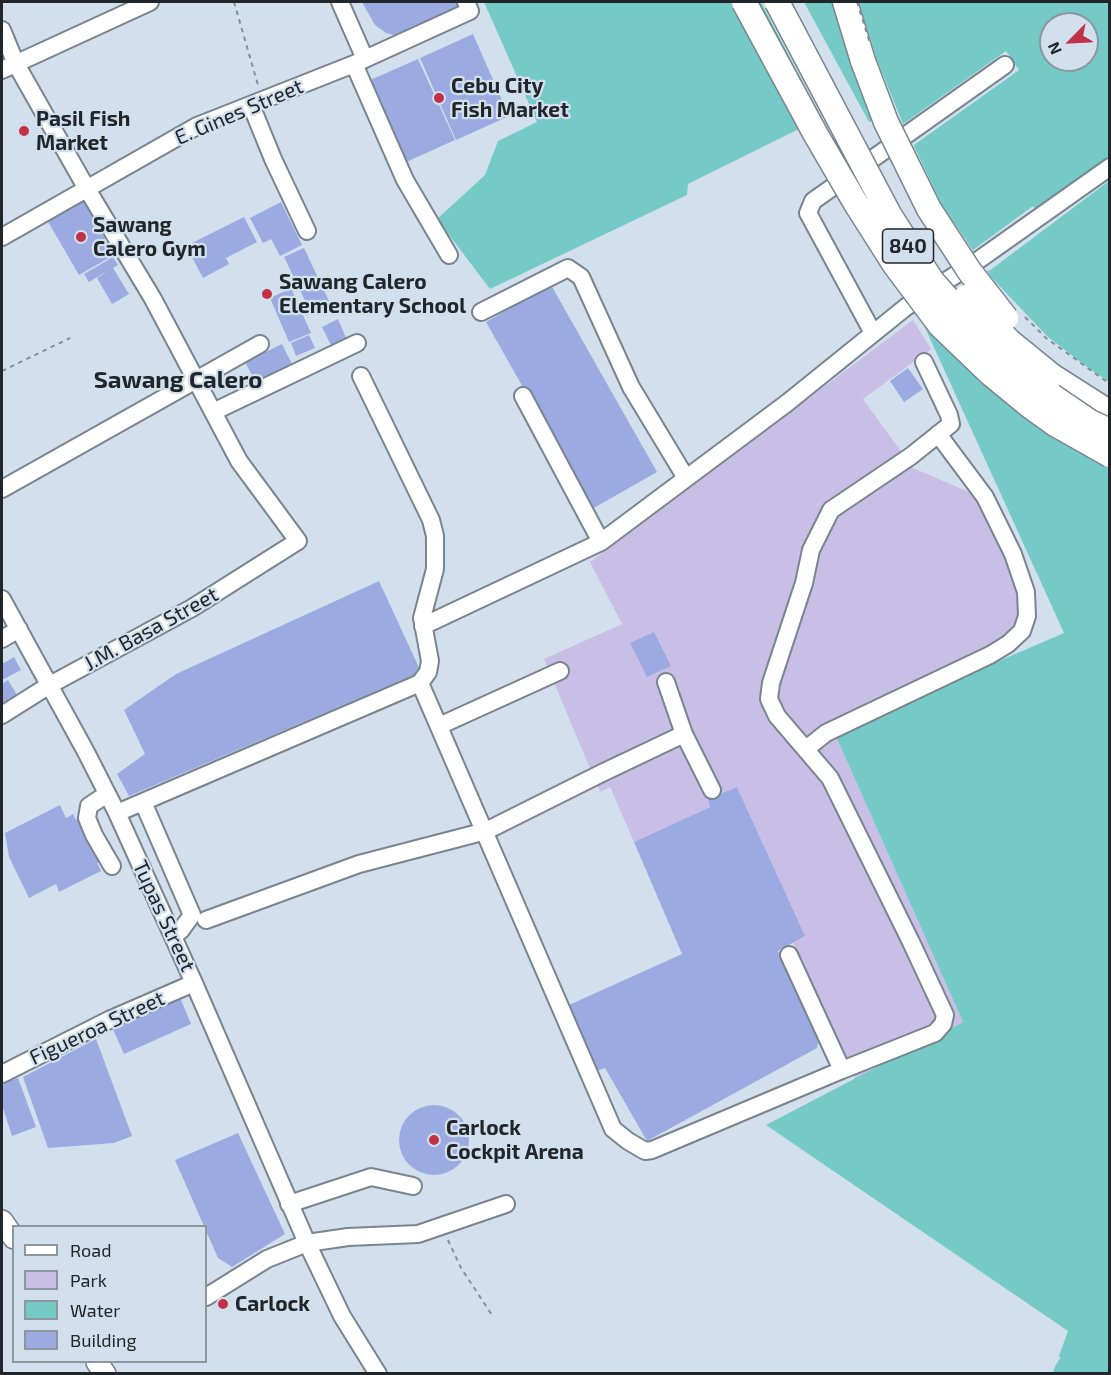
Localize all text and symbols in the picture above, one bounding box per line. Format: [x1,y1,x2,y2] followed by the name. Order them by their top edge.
[1039,12,1099,72] north arrow
[1043,40,1065,58] text: N
[451,73,569,123] place label: Cebu City Fish Market
[171,74,307,150] street label: E. Gines Street
[432,91,446,105] marker: Cebu City Fish Market
[36,106,130,156] place label: Pasil Fish Market
[17,124,31,138] marker: Pasil Fish Market
[93,212,206,262] place label: Sawang Calero Gym
[882,229,934,263] road number: 840
[74,230,88,244] marker: Sawang Calero Gym
[279,269,466,319] place label: Sawang Calero Elementary School
[260,287,274,301] marker: Sawang Calero Elementary School
[94,366,262,394] district label: Sawang Calero
[79,582,223,676] street label: J.M. Basa Street
[127,856,201,976] street label: Tupas Street
[25,986,169,1070] street label: Figueroa Street
[446,1115,584,1165] place label: Carlock Cockpit Arena
[427,1133,441,1147] marker: Carlock Cockpit Arena
[12,1225,207,1363] legend
[70,1239,111,1261] text: Road
[70,1269,107,1291] text: Park
[235,1291,310,1317] place label: Carlock
[216,1297,230,1311] marker: Carlock
[70,1299,120,1321] text: Water
[70,1329,137,1351] text: Building

